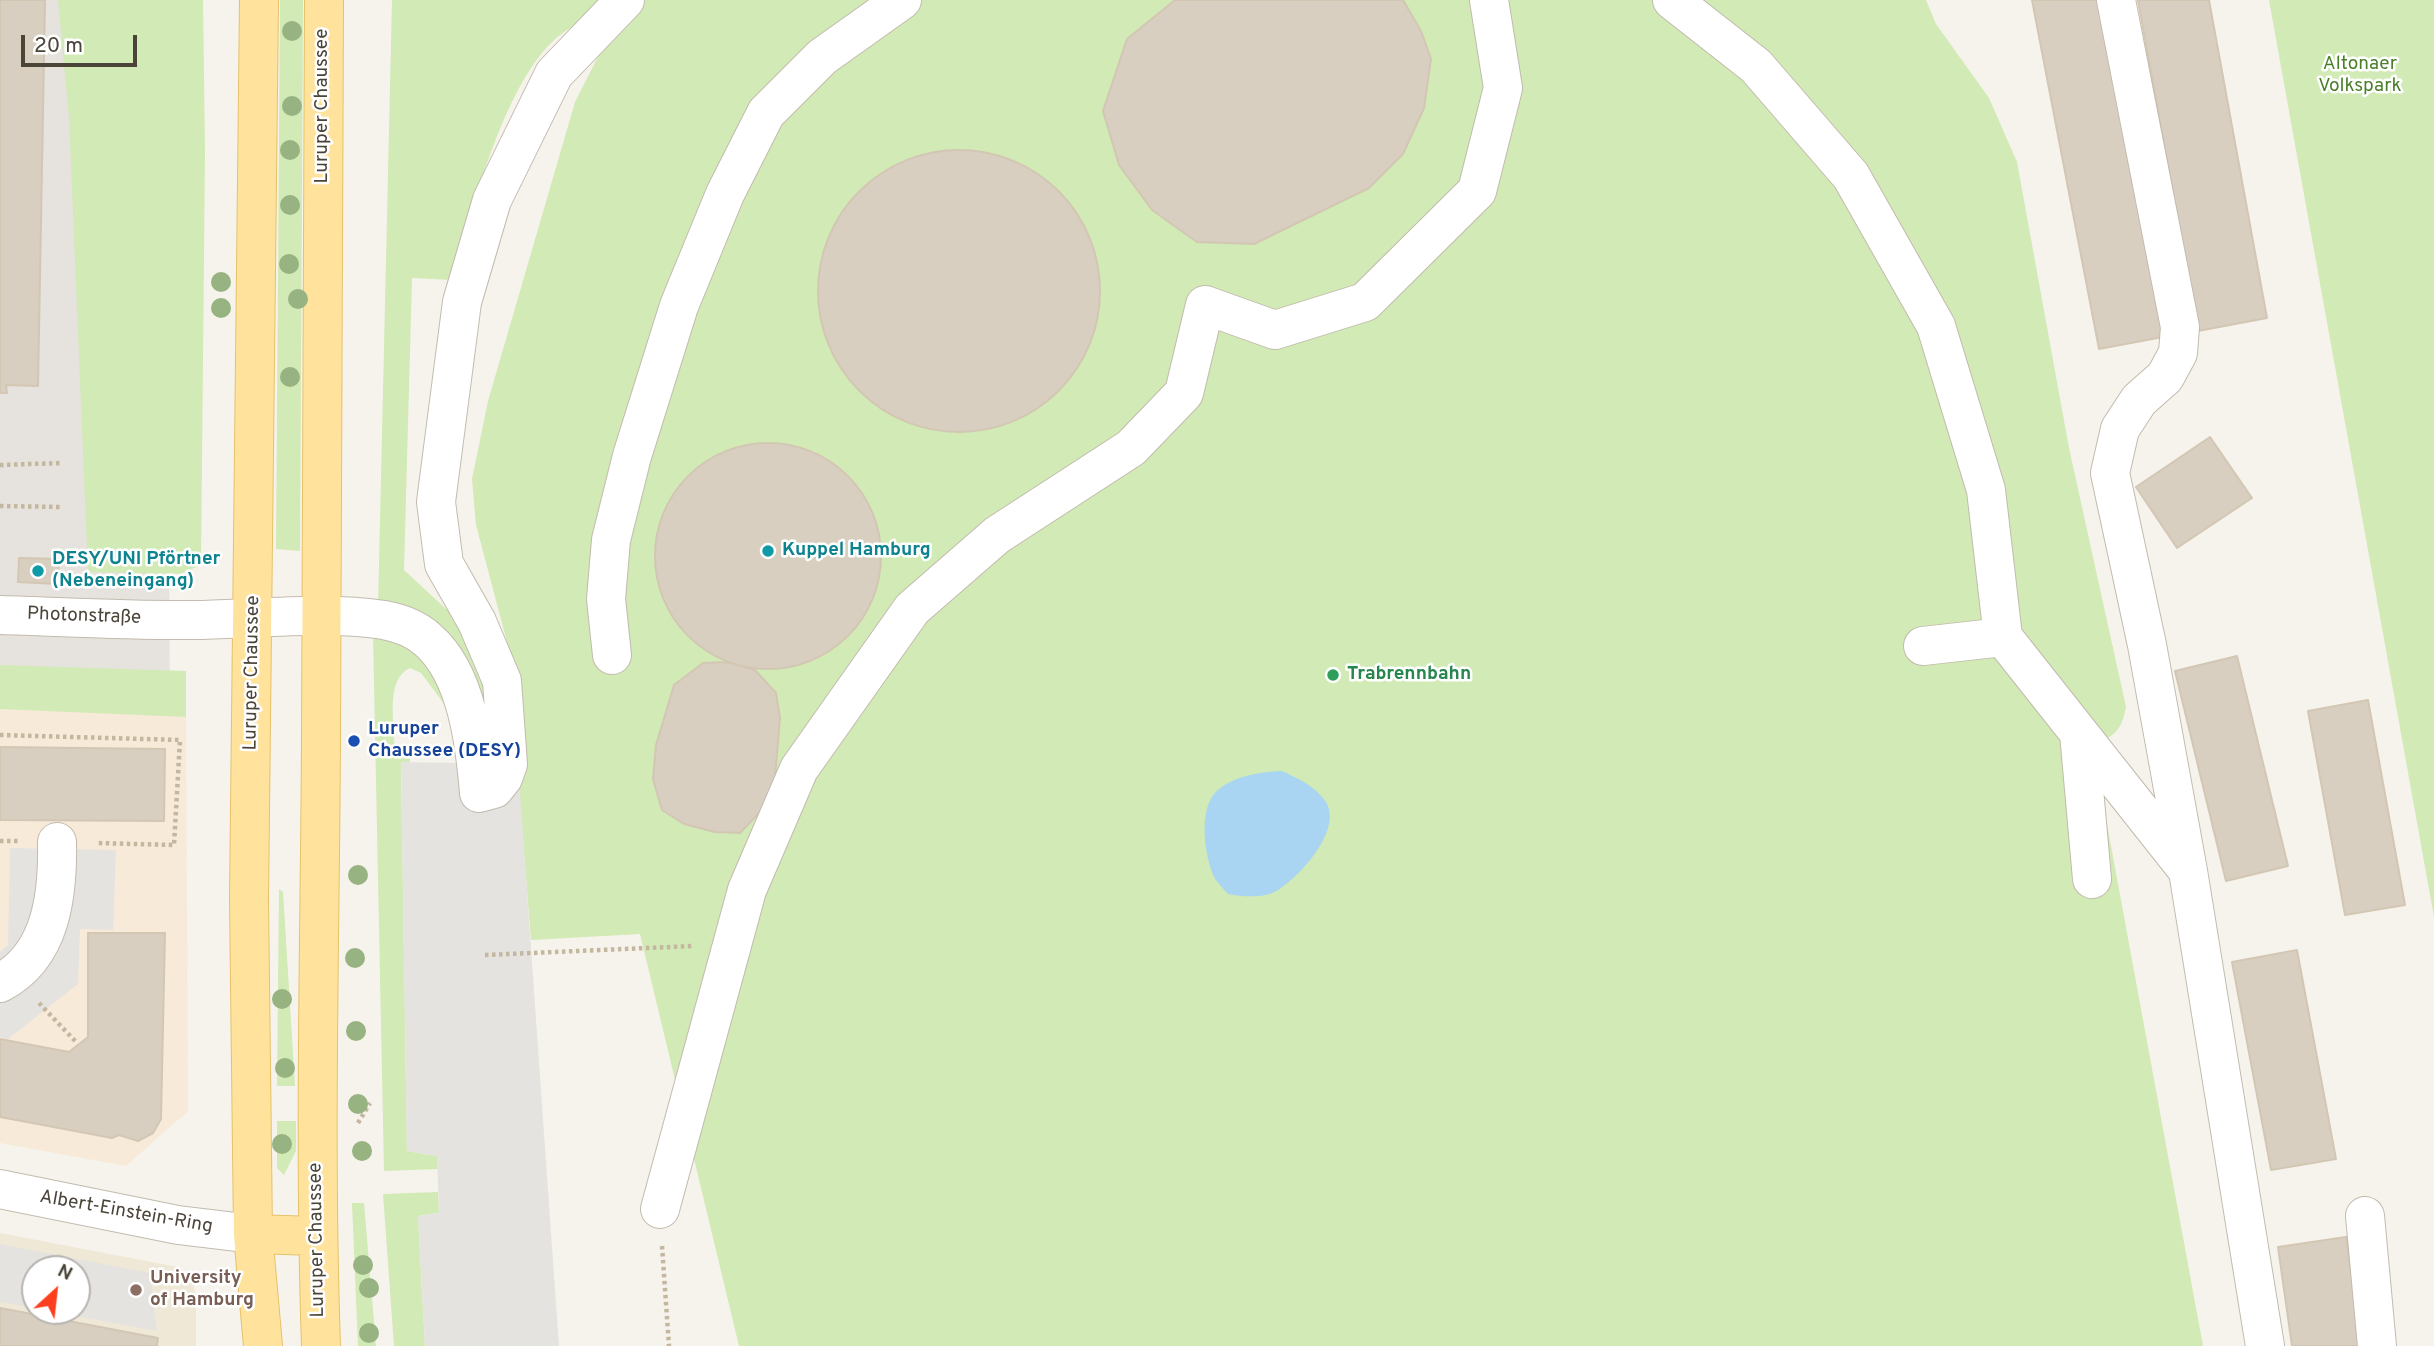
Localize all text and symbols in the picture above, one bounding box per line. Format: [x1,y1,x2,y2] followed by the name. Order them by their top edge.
[24,21,140,65] scale bar
[312,29,334,183] street label: Luruper Chaussee
[34,33,83,60] text: 20 m
[2318,54,2402,98] park label: Altonaer Volkspark
[782,540,931,562] place label: Kuppel Hamburg
[760,543,776,559] marker: Kuppel Hamburg
[52,549,220,593] place label: DESY/UNI Pförtner (Nebeneingang)
[30,563,46,579] marker: DESY/UNI Pförtner (Nebeneingang)
[240,595,266,751] street label: Luruper Chaussee
[26,604,142,630] street label: Photonstraße
[1347,664,1471,686] place label: Trabrennbahn
[1325,667,1341,683] marker: Trabrennbahn
[368,719,521,763] place label: Luruper Chaussee (DESY)
[346,733,362,749] marker: Luruper Chaussee (DESY)
[305,1162,331,1318] street label: Luruper Chaussee
[38,1187,214,1239] street label: Albert-Einstein-Ring
[21,1255,91,1325] north arrow
[53,1259,76,1287] text: N
[150,1268,254,1312] place label: University of Hamburg
[128,1282,144,1298] marker: University of Hamburg

